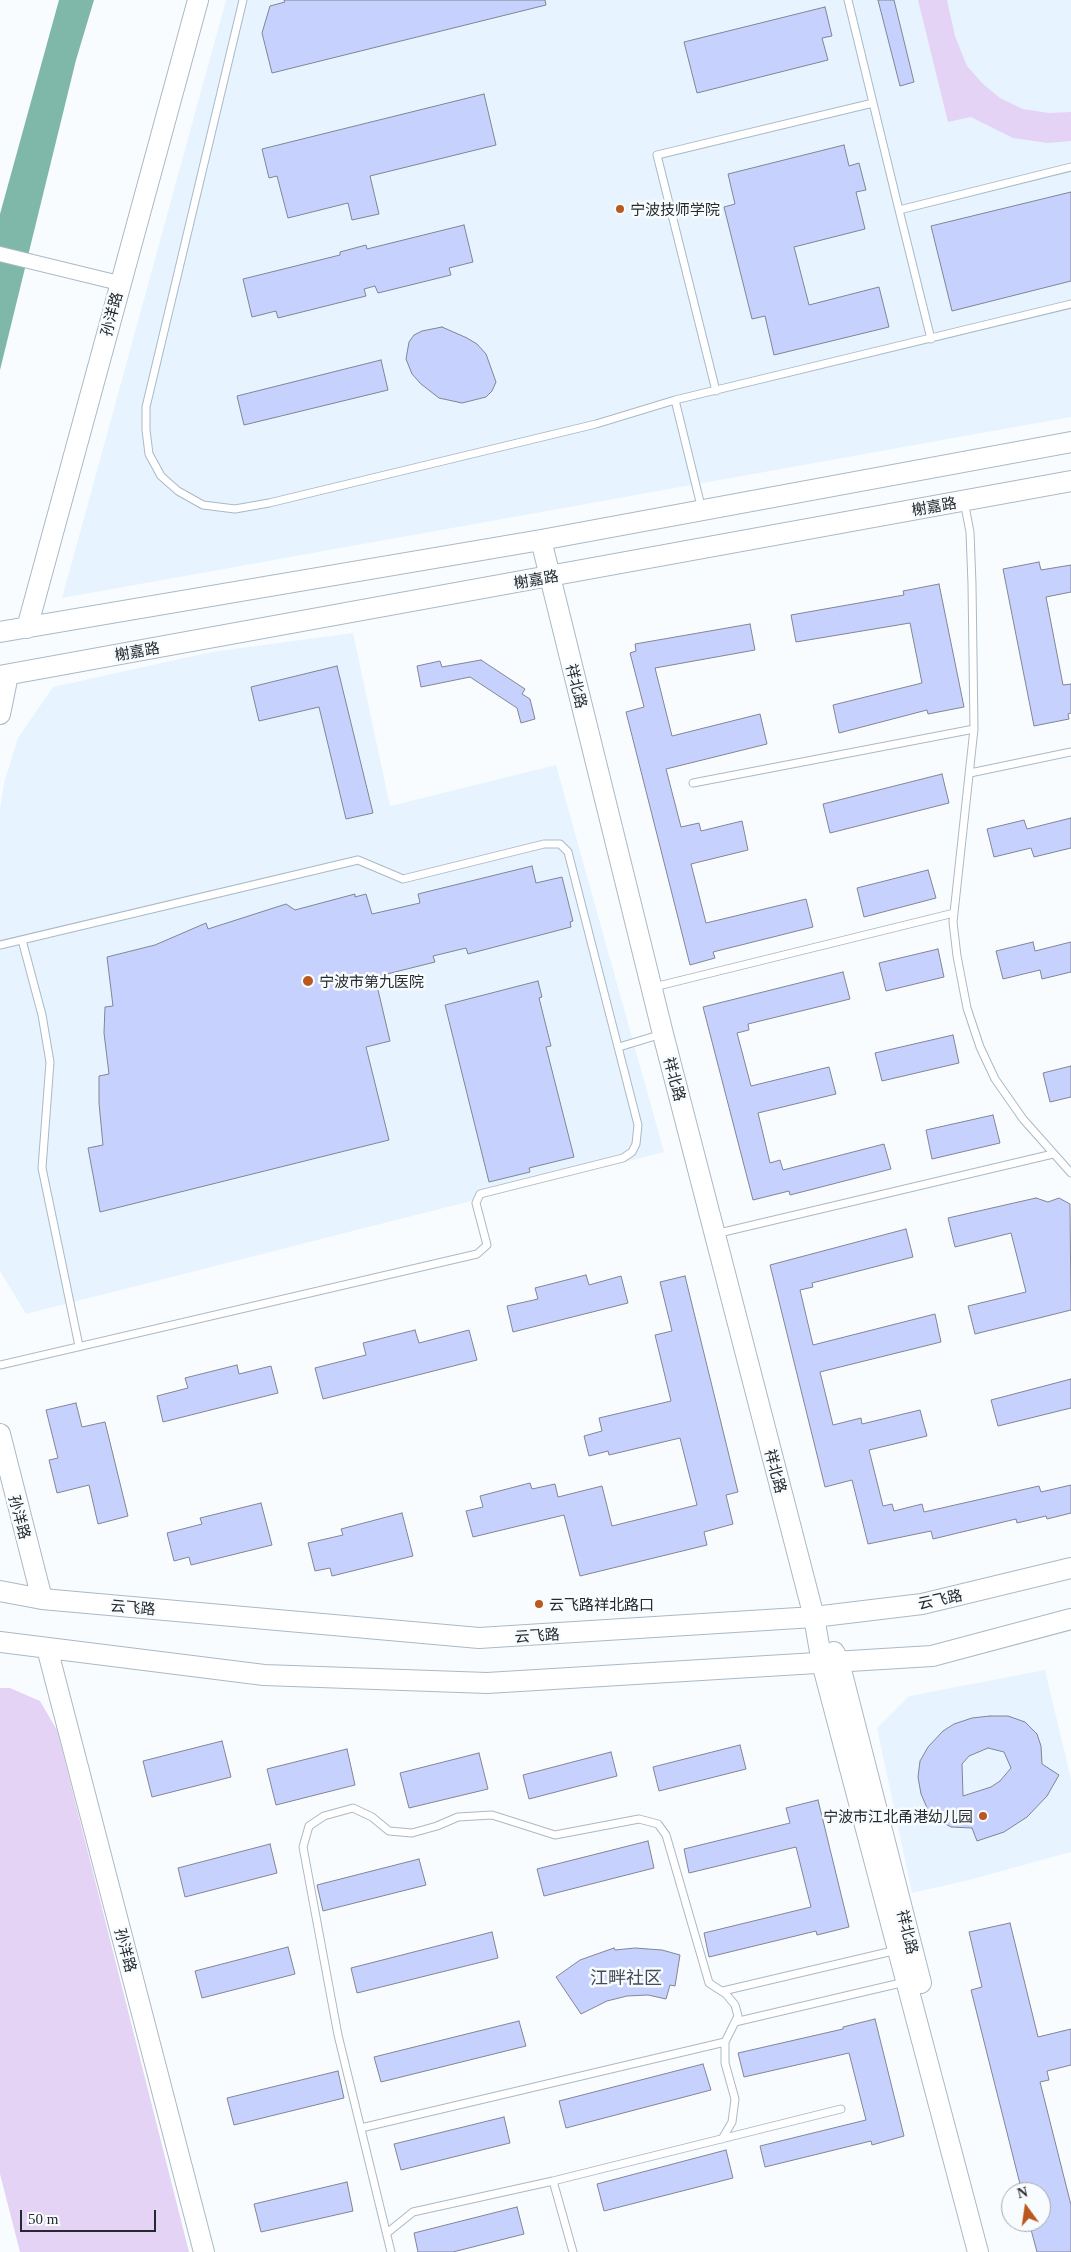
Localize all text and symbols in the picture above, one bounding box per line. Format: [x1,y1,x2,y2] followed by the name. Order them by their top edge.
[630,200,720,218] place label: 宁波技师学院
[614,203,626,215] marker: 宁波技师学院
[96,290,126,338] street label: 孙洋路
[910,493,958,519] street label: 榭嘉路
[512,566,560,592] street label: 榭嘉路
[113,638,161,664] street label: 榭嘉路
[563,662,591,710] street label: 祥北路
[319,972,424,990] place label: 宁波市第九医院
[301,974,315,988] marker: 宁波市第九医院
[660,1055,690,1103] street label: 祥北路
[761,1447,791,1495] street label: 祥北路
[5,1493,35,1541] street label: 孙洋路
[916,1586,964,1612] street label: 云飞路
[549,1595,654,1613] place label: 云飞路祥北路口
[110,1596,156,1618] street label: 云飞路
[533,1598,545,1610] marker: 云飞路祥北路口
[514,1624,560,1646] street label: 云飞路
[823,1807,973,1825] place label: 宁波市江北甬港幼儿园
[977,1810,989,1822] marker: 宁波市江北甬港幼儿园
[894,1908,922,1956] street label: 祥北路
[111,1926,141,1974] street label: 孙洋路
[590,1966,662,1988] district label: 江畔社区
[1001,2182,1051,2232] north arrow
[1016,2184,1029,2201] text: N
[22,2200,159,2232] scale bar
[28,2211,58,2227] text: 50 m

